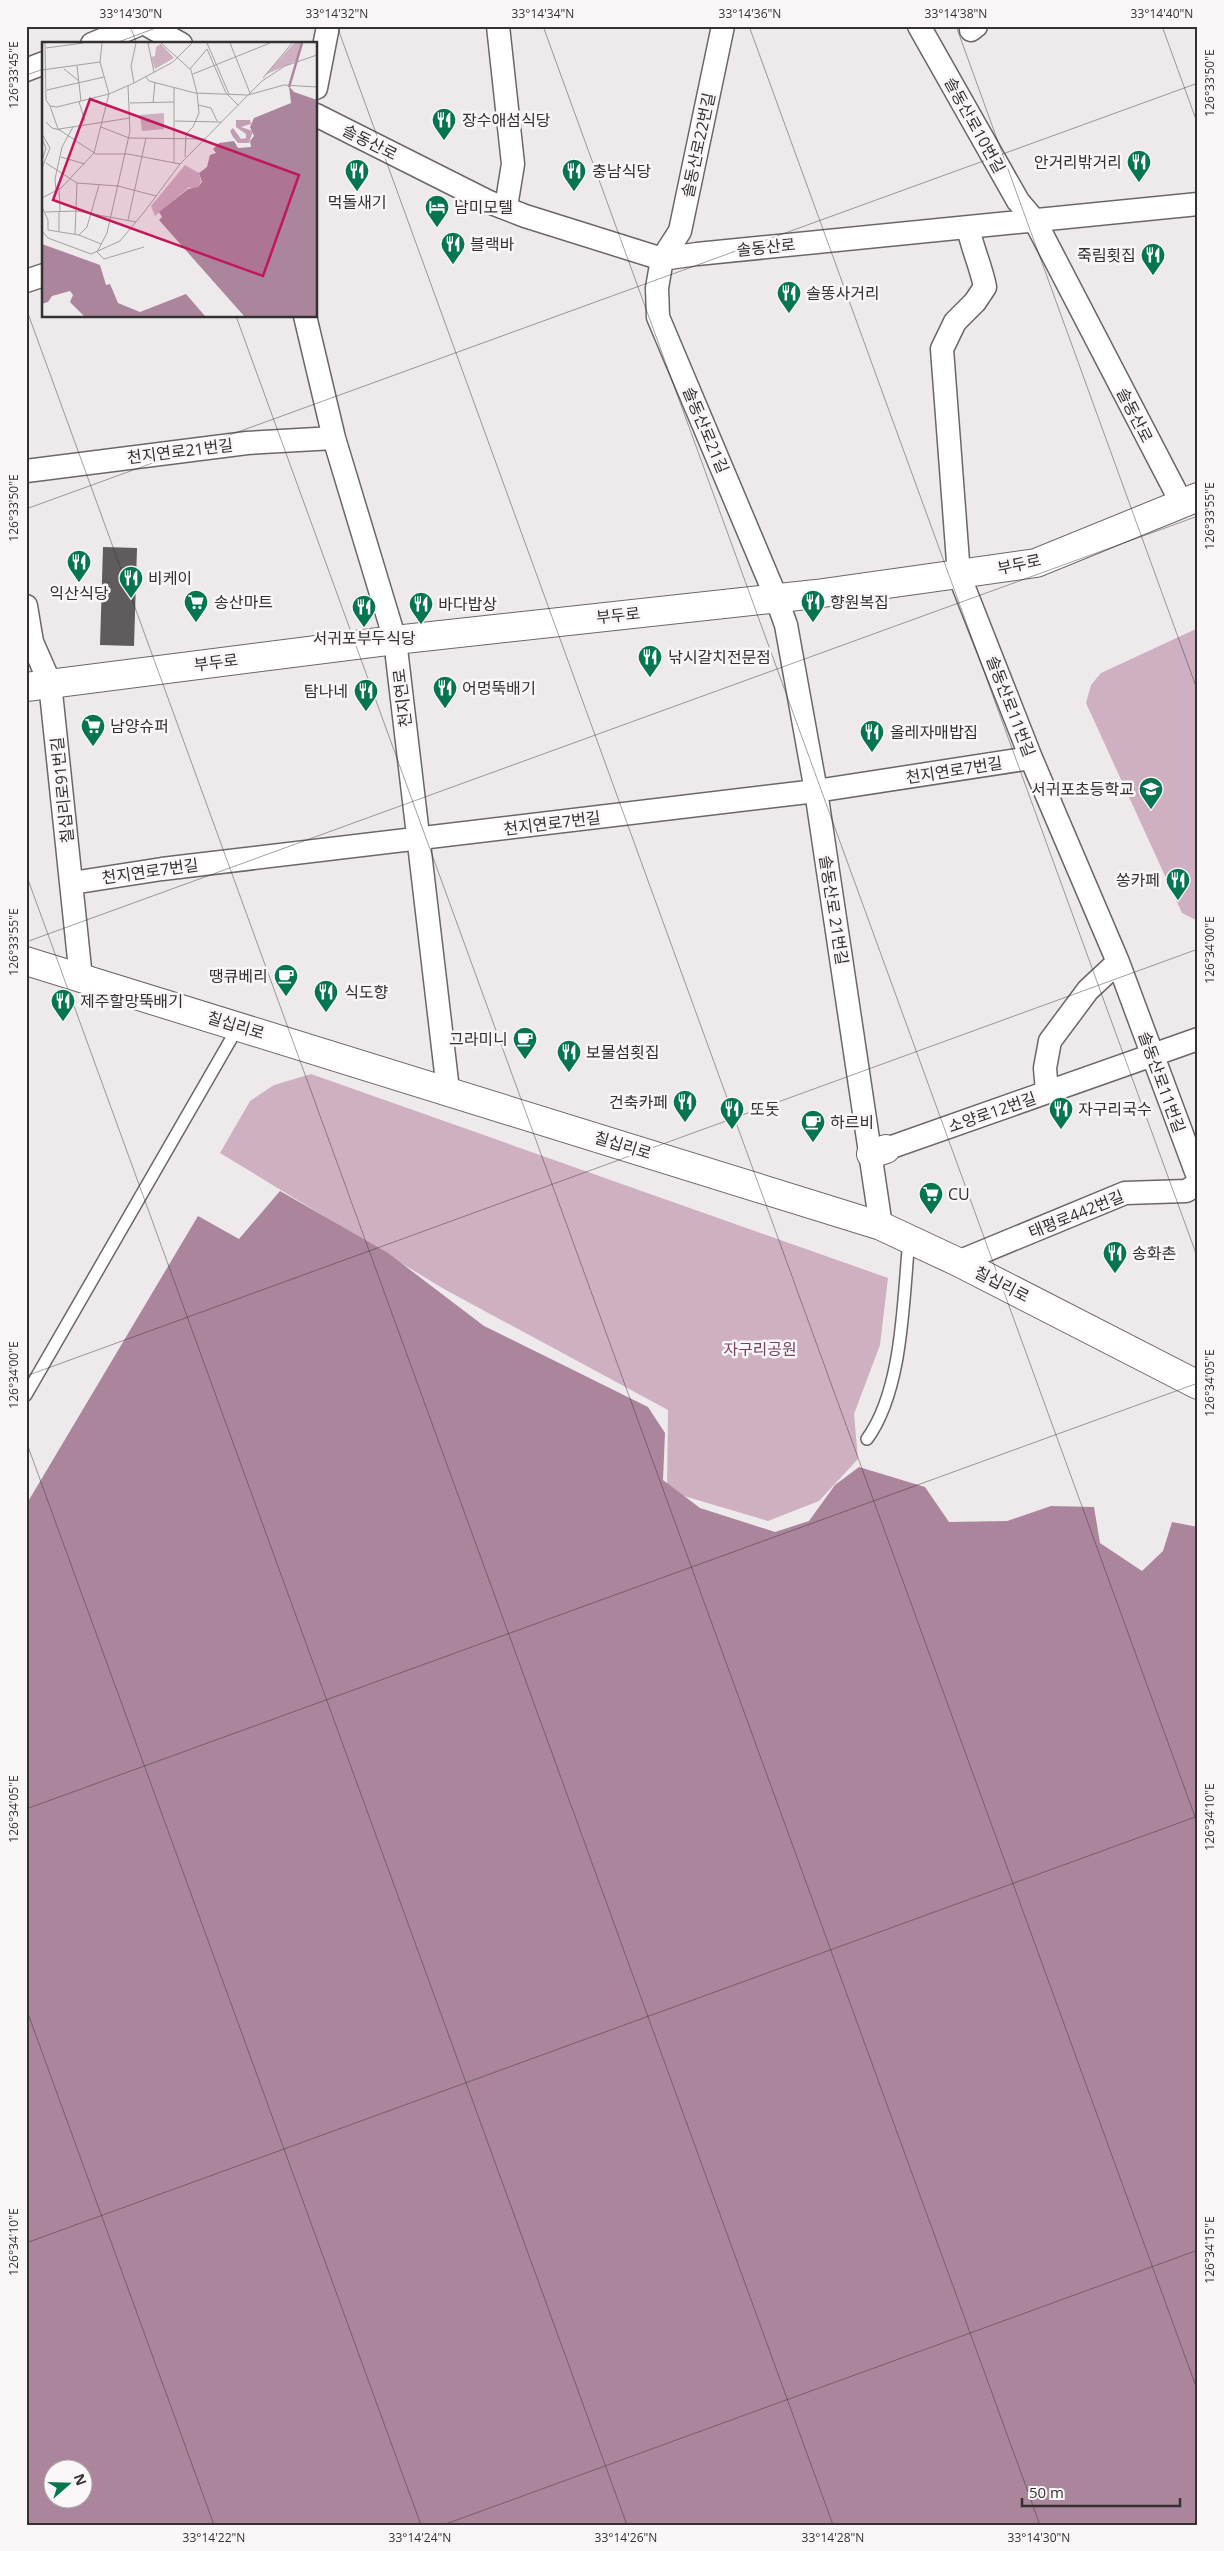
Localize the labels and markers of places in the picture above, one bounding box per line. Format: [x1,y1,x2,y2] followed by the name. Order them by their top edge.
[431,107,457,141] restaurant icon: 장수애섬식당
[462,109,551,131] place label: 장수애섬식당
[1126,149,1152,183] restaurant icon: 안거리밖거리
[1034,151,1122,173] place label: 안거리밖거리
[344,158,370,192] restaurant icon: 먹돌새기
[561,158,587,192] restaurant icon: 충남식당
[592,160,651,182] place label: 충남식당
[328,191,386,213] place label: 먹돌새기
[424,194,450,228] hotel icon: 남미모텔
[454,196,513,218] place label: 남미모텔
[440,231,466,265] restaurant icon: 블랙바
[470,233,514,255] place label: 블랙바
[1140,242,1166,276] restaurant icon: 죽림횟집
[1077,244,1136,266] place label: 죽림횟집
[776,280,802,314] restaurant icon: 솔똥사거리
[806,282,880,304] place label: 솔똥사거리
[66,549,92,583] restaurant icon: 익산식당
[118,565,144,599] restaurant icon: 비케이
[148,567,192,589] place label: 비케이
[50,582,109,604] place label: 익산식당
[183,589,209,623] supermarket icon: 송산마트
[800,589,826,623] restaurant icon: 향원복집
[214,591,273,613] place label: 송산마트
[408,591,434,625] restaurant icon: 바다밥상
[830,591,889,613] place label: 향원복집
[438,593,497,615] place label: 바다밥상
[351,594,377,628] restaurant icon: 서귀포부두식당
[312,627,416,649] place label: 서귀포부두식당
[637,644,663,678] restaurant icon: 낚시갈치전문점
[668,646,771,668] place label: 낚시갈치전문점
[432,675,458,709] restaurant icon: 어멍뚝배기
[462,677,536,699] place label: 어멍뚝배기
[353,678,379,712] restaurant icon: 탐나네
[304,680,348,702] place label: 탐나네
[80,713,106,747] supermarket icon: 남양슈퍼
[110,715,169,737] place label: 남양슈퍼
[859,719,885,753] restaurant icon: 올레자매밥집
[890,721,978,743] place label: 올레자매밥집
[1138,776,1164,810] school or university icon: 서귀포초등학교
[1031,778,1134,800] place label: 서귀포초등학교
[1165,867,1191,901] restaurant icon: 쏭카페
[1116,869,1160,891] place label: 쏭카페
[273,963,299,997] cafe icon: 땡큐베리
[209,965,268,987] place label: 땡큐베리
[313,979,339,1013] restaurant icon: 식도향
[344,981,388,1003] place label: 식도향
[50,988,76,1022] restaurant icon: 제주할망뚝배기
[80,990,183,1012] place label: 제주할망뚝배기
[512,1026,538,1060] cafe icon: 그라미니
[449,1028,508,1050] place label: 그라미니
[556,1039,582,1073] restaurant icon: 보물섬횟집
[586,1041,660,1063] place label: 보물섬횟집
[672,1089,698,1123] restaurant icon: 건축카페
[609,1091,668,1113] place label: 건축카페
[719,1096,745,1130] restaurant icon: 또돗
[1048,1096,1074,1130] restaurant icon: 자구리국수
[750,1098,780,1120] place label: 또돗
[1078,1098,1152,1120] place label: 자구리국수
[800,1109,826,1143] cafe icon: 하르비
[830,1111,874,1133] place label: 하르비
[918,1181,944,1215] supermarket icon: CU
[948,1183,970,1205] place label: CU
[1102,1240,1128,1274] restaurant icon: 송화촌
[1132,1242,1176,1264] place label: 송화촌

